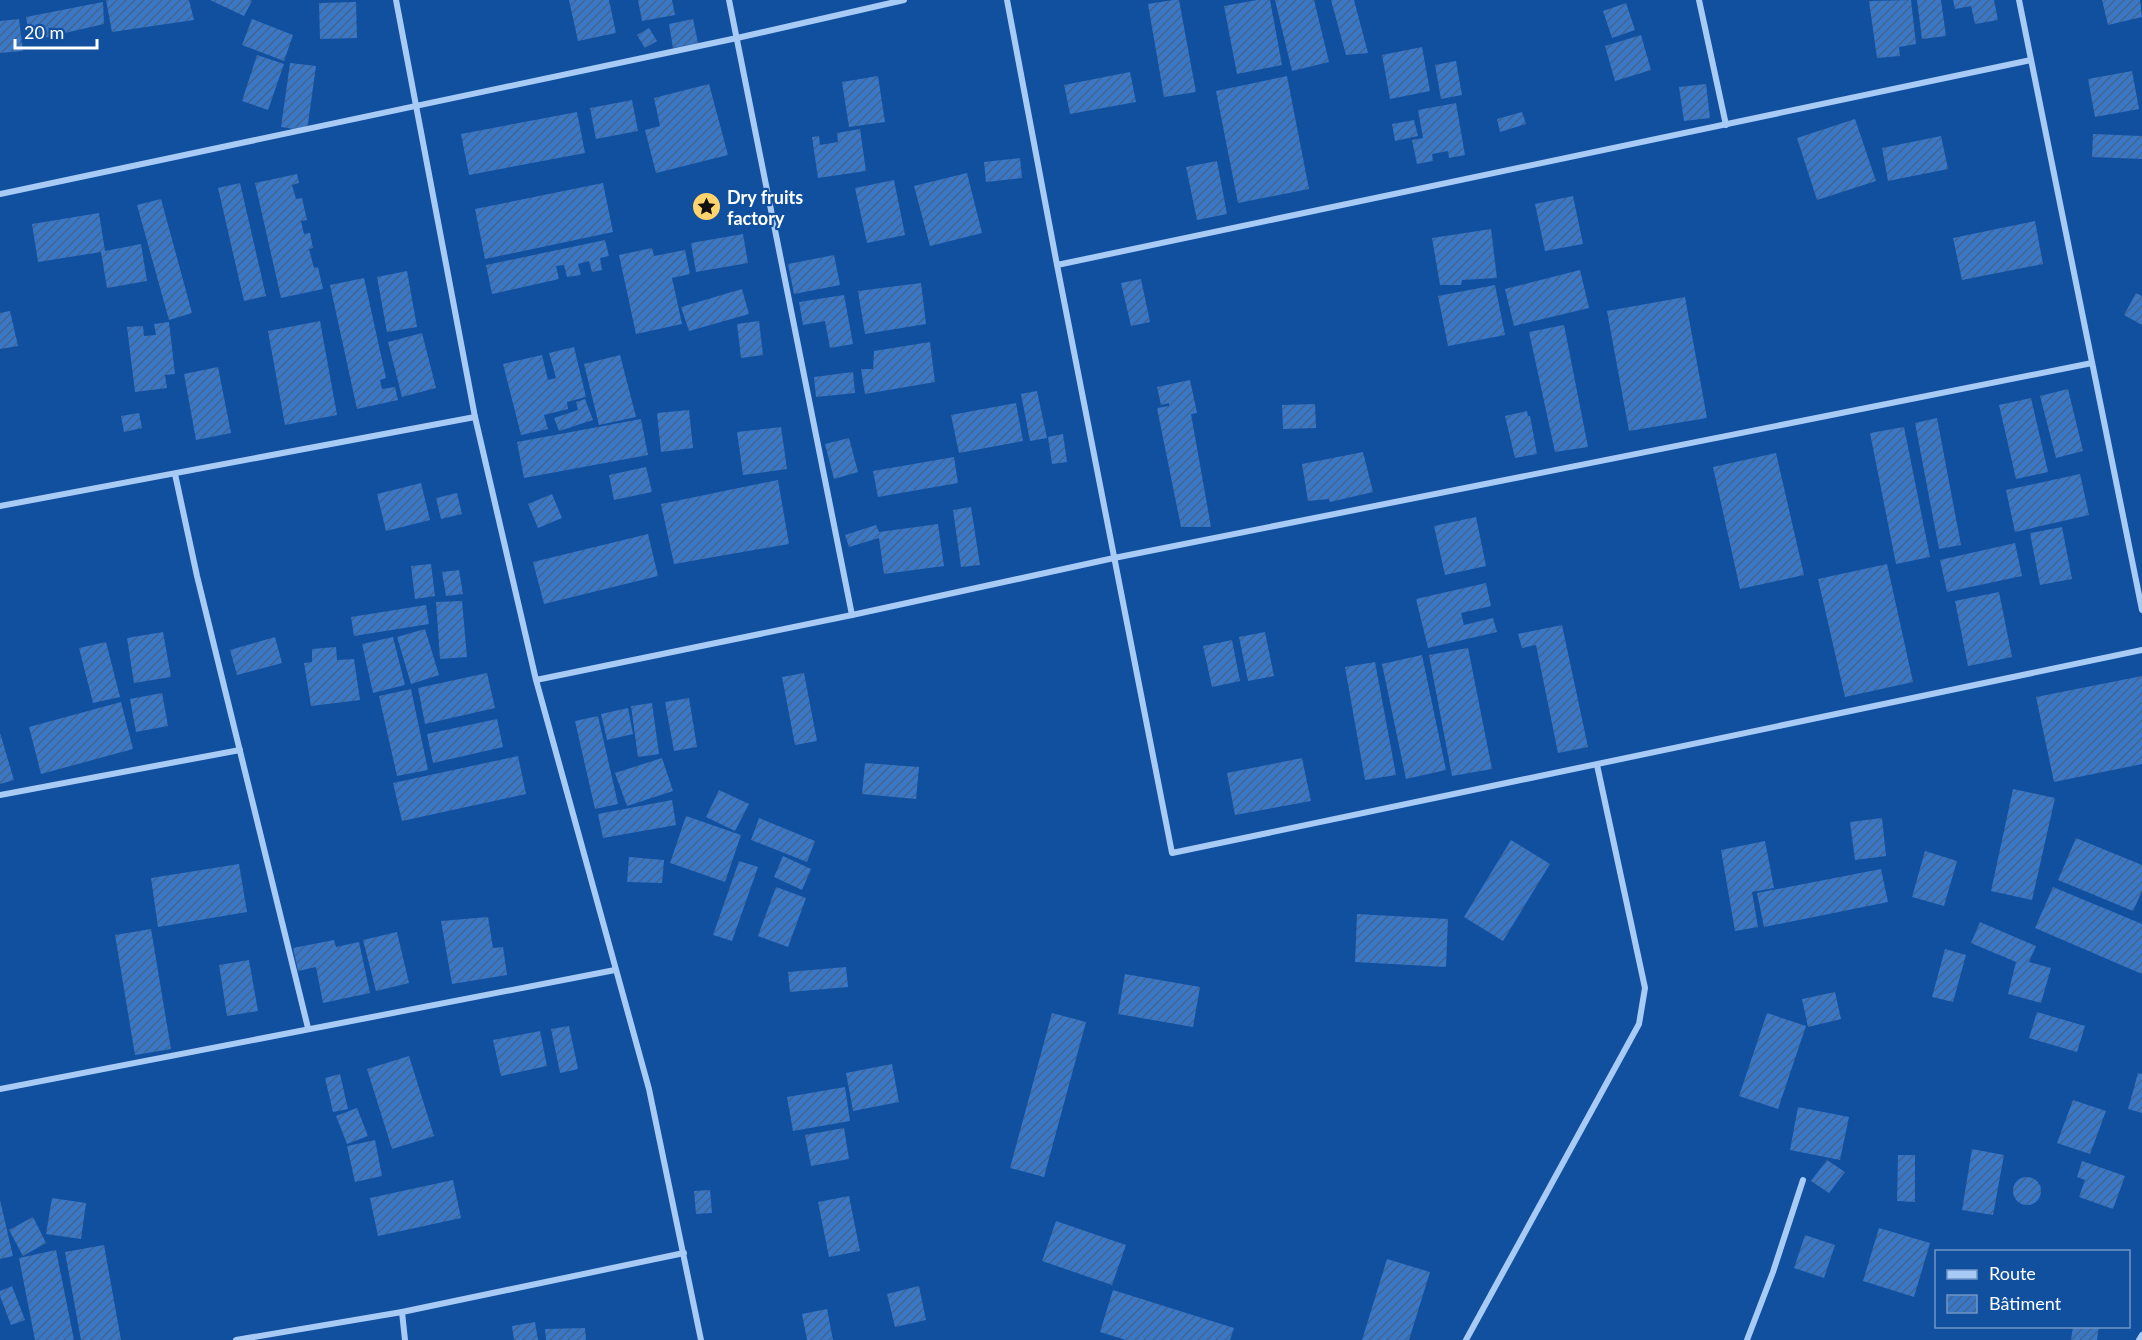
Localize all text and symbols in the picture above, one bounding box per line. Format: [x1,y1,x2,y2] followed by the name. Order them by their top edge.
[15,12,98,50] scale bar
[24,21,64,43] text: 20 m
[727,186,803,229] place label: Dry fruits factory
[690,191,722,223] place icon: Dry fruits factory
[1935,1250,2130,1328] legend
[1989,1262,2036,1284] text: Route
[1989,1292,2062,1314] text: Bâtiment

